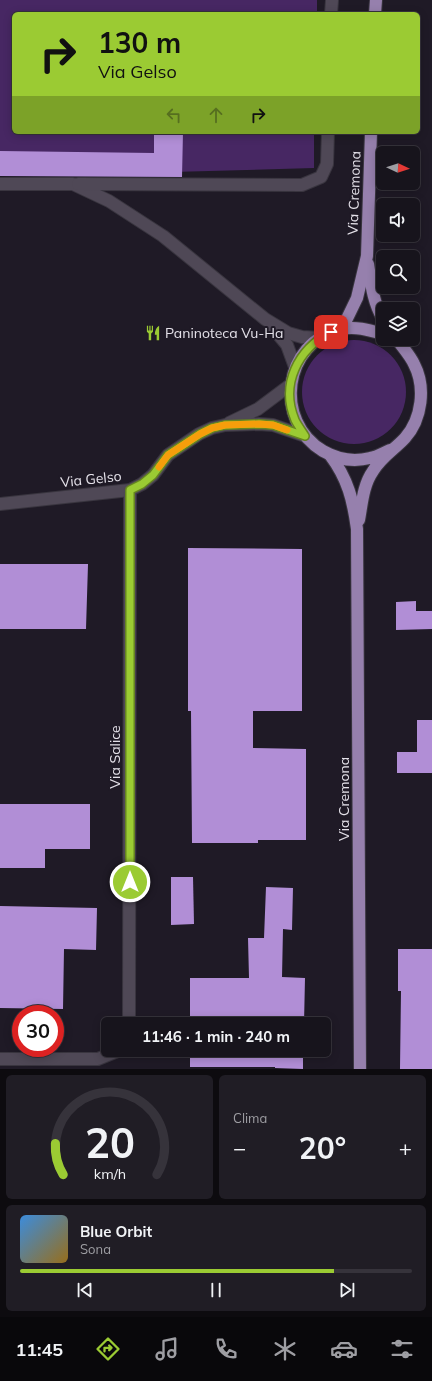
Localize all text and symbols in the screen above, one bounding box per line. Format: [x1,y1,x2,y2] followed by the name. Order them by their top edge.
[98,25,181,60] text: 130 m
[32,28,84,80] icon: right
[98,60,177,83] text: Via Gelso
[163,104,185,126] icon: left
[205,104,227,126] icon: ahead
[247,104,269,126] icon: right
[376,146,420,190] north arrow
[376,146,420,346] map controls
[344,151,364,235] street label: Via Cremona
[376,198,420,242] button: sound
[376,250,420,294] button: search
[376,302,420,346] button: layers
[314,315,348,349] pin
[320,321,342,343] icon: arrive
[144,324,162,342] restaurant icon: Paninoteca Vu-Ha
[165,324,283,342] place label: Paninoteca Vu-Ha
[60,467,122,491] street label: Via Gelso
[106,725,124,789] street label: Via Salice
[335,757,353,841] street label: Via Cremona
[109,861,151,903] position arrow
[12,1005,64,1057] speed limit sign: 30
[142,1027,290,1046] text: 11:46 · 1 min · 240 m
[233,1110,267,1126] text: Clima
[85,1116,134,1168] text: 20
[299,1129,346,1167] text: 20°
[233,1134,246,1162] text: −
[399,1134,412,1162] text: +
[93,1165,126,1183] text: km/h
[80,1222,152,1241] text: Blue Orbit
[80,1241,111,1257] text: Sona
[74,1279,96,1301] icon: previous
[205,1279,227,1301] icon: pause
[336,1279,358,1301] icon: next
[94,1335,122,1363] icon: directions
[153,1335,181,1363] icon: music
[212,1335,240,1363] icon: phone
[271,1335,299,1363] icon: climate
[330,1335,358,1363] icon: car
[388,1335,416,1363] icon: filters
[15,1338,63,1361] text: 11:45

